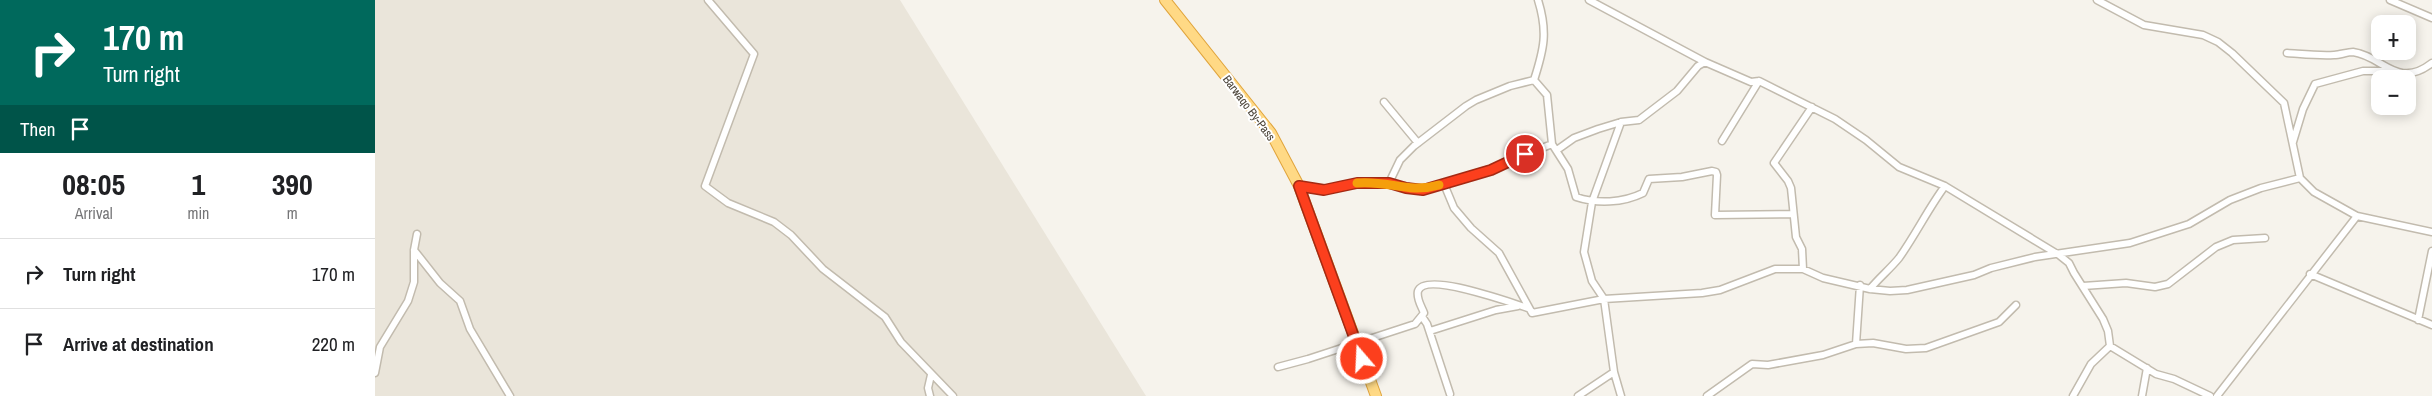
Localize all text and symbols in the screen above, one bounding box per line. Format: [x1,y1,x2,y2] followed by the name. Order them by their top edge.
[103,14,184,61] text: 170 m
[2371,15,2416,115] map controls
[2371,15,2416,60] button: +
[20,20,85,85] icon: right
[103,59,180,89] text: Turn right
[2371,70,2416,115] button: −
[1219,72,1279,144] street label: Barwaqo By-Pass
[66,115,94,143] icon: arrive
[20,116,56,142] text: Then
[1504,133,1546,175] pin
[1511,140,1539,168] icon: arrive
[62,164,125,204] text: 08:05
[192,164,205,204] text: 1
[272,164,313,204] text: 390
[75,202,113,224] text: Arrival
[187,202,209,224] text: min
[287,202,298,224] text: m
[20,260,48,288] icon: right
[63,261,135,287] text: Turn right
[312,261,355,287] text: 170 m
[20,330,48,358] icon: arrive
[63,331,214,357] text: Arrive at destination
[312,331,355,357] text: 220 m
[1335,332,1387,384] position arrow

